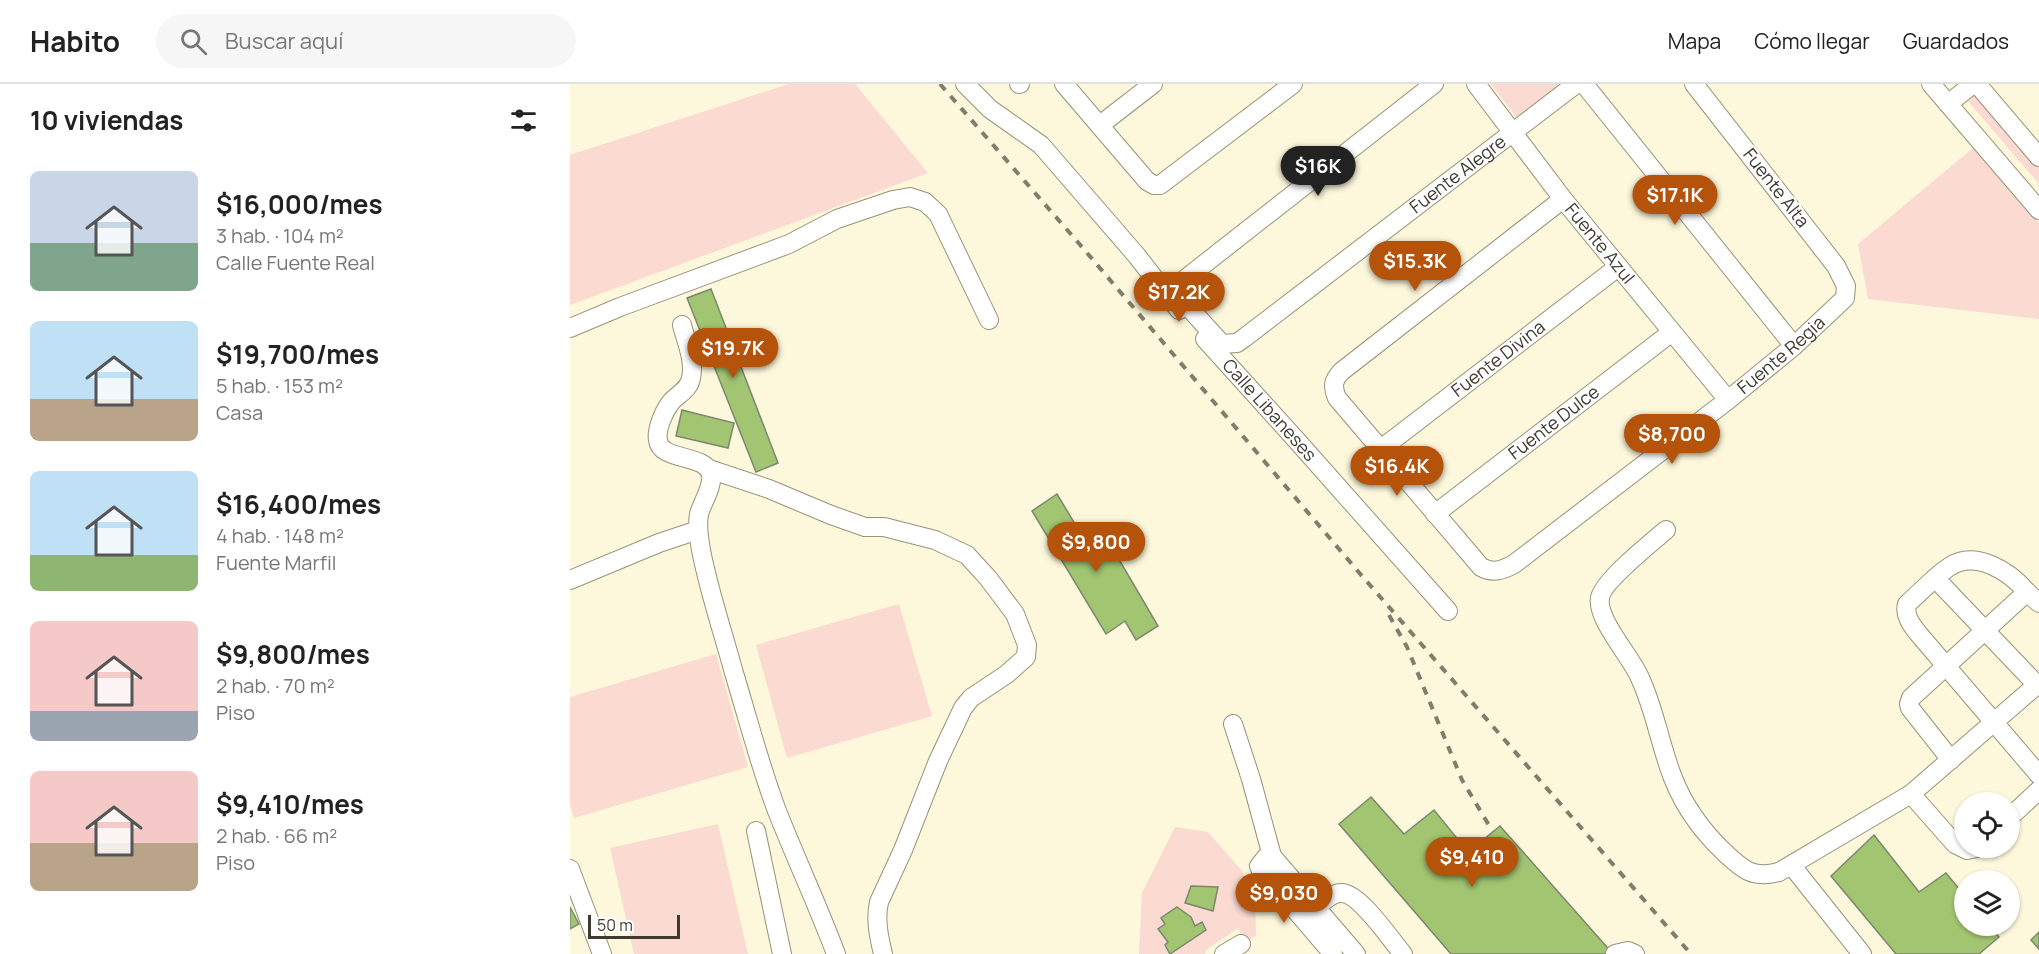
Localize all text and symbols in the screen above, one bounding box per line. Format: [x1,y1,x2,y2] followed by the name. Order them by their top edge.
[156,14,576,68] search box
[30,22,120,60] text: Habito
[177,25,210,58] icon: search
[225,26,343,56] text: Buscar aquí
[1668,27,1721,55] text: Mapa
[1754,27,1870,55] text: Cómo llegar
[1903,27,2009,55] text: Guardados
[30,102,183,138] text: 10 viviendas
[507,104,540,137] icon: filters
[1404,129,1510,218] street label: Fuente Alegre
[1738,143,1815,232] street label: Fuente Alta
[1282,146,1354,197] pin: $16K
[1295,152,1341,179] text: $16K
[1626,175,1724,226] pin: $17.1K
[1646,181,1704,208] text: $17.1K
[216,186,382,222] text: $16,000/mes
[78,195,150,267] icon: home
[1560,198,1641,288] street label: Fuente Azul
[216,222,344,249] text: 3 hab. · 104 m²
[1366,241,1464,292] pin: $15.3K
[1383,247,1447,274] text: $15.3K
[216,249,375,276] text: Calle Fuente Real
[1130,272,1228,323] pin: $17.2K
[1148,278,1210,305] text: $17.2K
[1732,310,1830,399] street label: Fuente Regia
[1446,314,1550,402] street label: Fuente Divina
[684,328,782,379] pin: $19.7K
[701,334,765,361] text: $19.7K
[216,336,379,372] text: $19,700/mes
[78,345,150,417] icon: home
[1218,353,1323,466] street label: Calle Libaneses
[216,372,343,399] text: 5 hab. · 153 m²
[1503,379,1604,465] street label: Fuente Dulce
[216,399,263,426] text: Casa
[1623,414,1721,465] pin: $8,700
[1638,420,1706,447] text: $8,700
[1348,446,1446,497] pin: $16.4K
[1365,452,1429,479] text: $16.4K
[216,486,381,522] text: $16,400/mes
[78,495,150,567] icon: home
[216,522,344,549] text: 4 hab. · 148 m²
[1047,522,1145,573] pin: $9,800
[1061,528,1131,555] text: $9,800
[216,549,336,576] text: Fuente Marfil
[216,636,370,672] text: $9,800/mes
[78,645,150,717] icon: home
[216,672,335,699] text: 2 hab. · 70 m²
[216,699,255,726] text: Piso
[216,786,364,822] text: $9,410/mes
[1954,792,2020,936] map controls
[1954,792,2020,858] button: locate
[78,795,150,867] icon: home
[216,822,337,849] text: 2 hab. · 66 m²
[1423,837,1521,888] pin: $9,410
[1439,843,1505,870] text: $9,410
[216,849,255,876] text: Piso
[1954,870,2020,936] button: layers
[1235,873,1333,924] pin: $9,030
[1250,879,1318,906] text: $9,030
[588,912,680,940] scale bar
[597,914,633,936] text: 50 m

